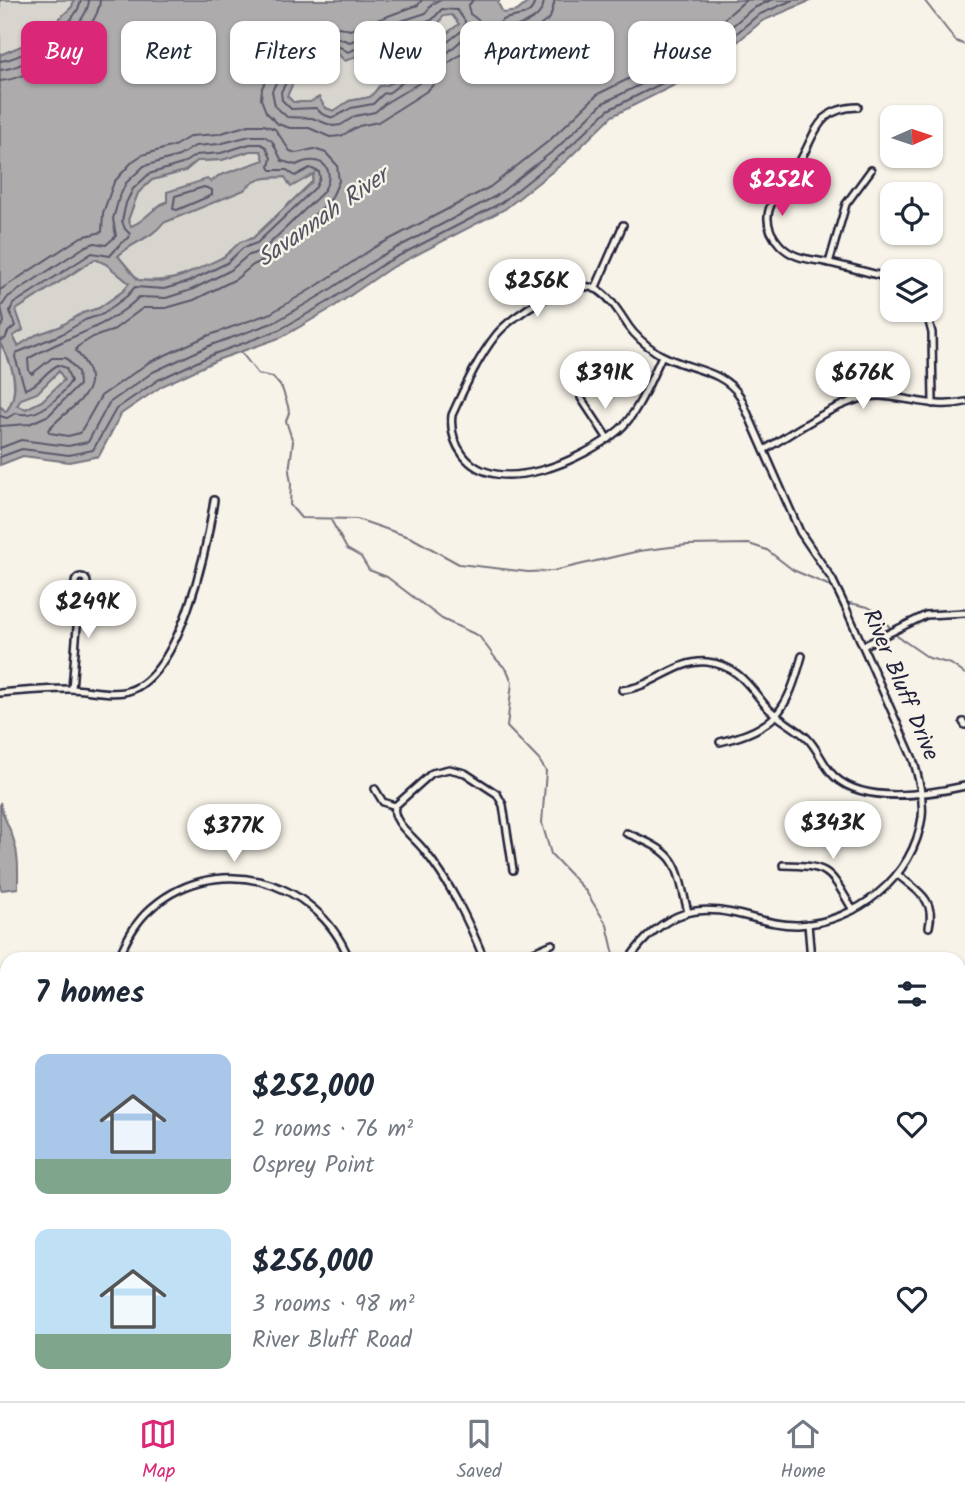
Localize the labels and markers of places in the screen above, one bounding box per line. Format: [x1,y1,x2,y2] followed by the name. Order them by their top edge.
[733,158,831,218] pin: $252K
[488,260,586,319] pin: $256K
[556,352,654,411] pin: $391K
[814,352,912,411] pin: $676K
[39,580,137,640] pin: $249K
[784,802,882,861] pin: $343K
[185,804,283,864] pin: $377K

